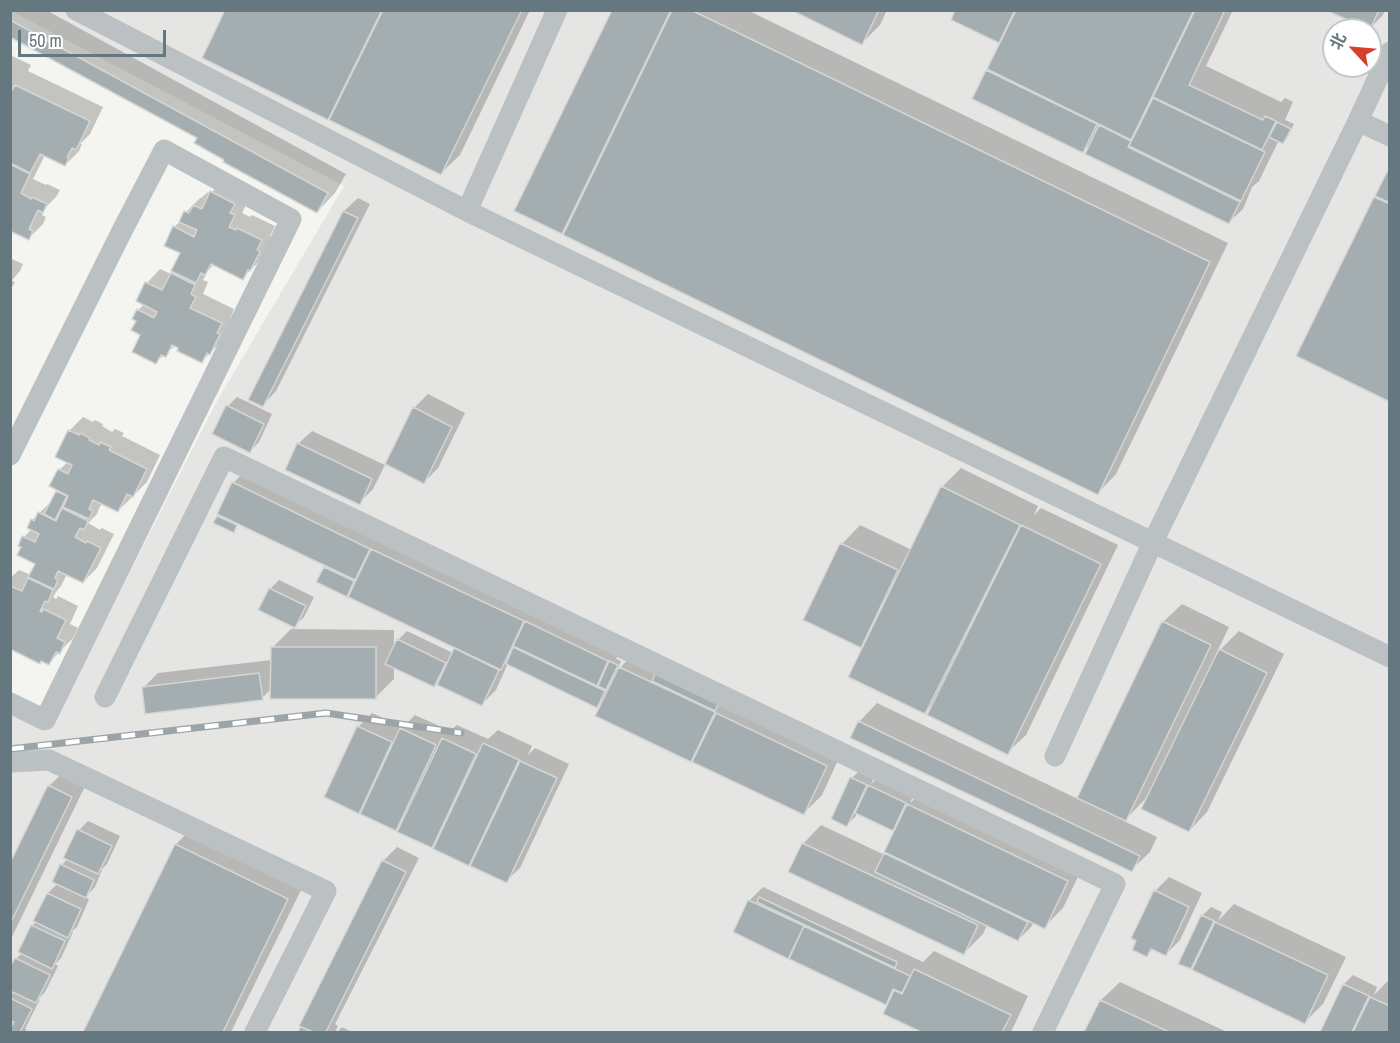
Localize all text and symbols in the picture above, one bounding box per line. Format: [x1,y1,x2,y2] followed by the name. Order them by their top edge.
[21,18,170,56] scale bar
[1322,18,1382,78] north arrow
[29,28,62,53] text: 50 m
[1324,29,1351,53] text: 北

